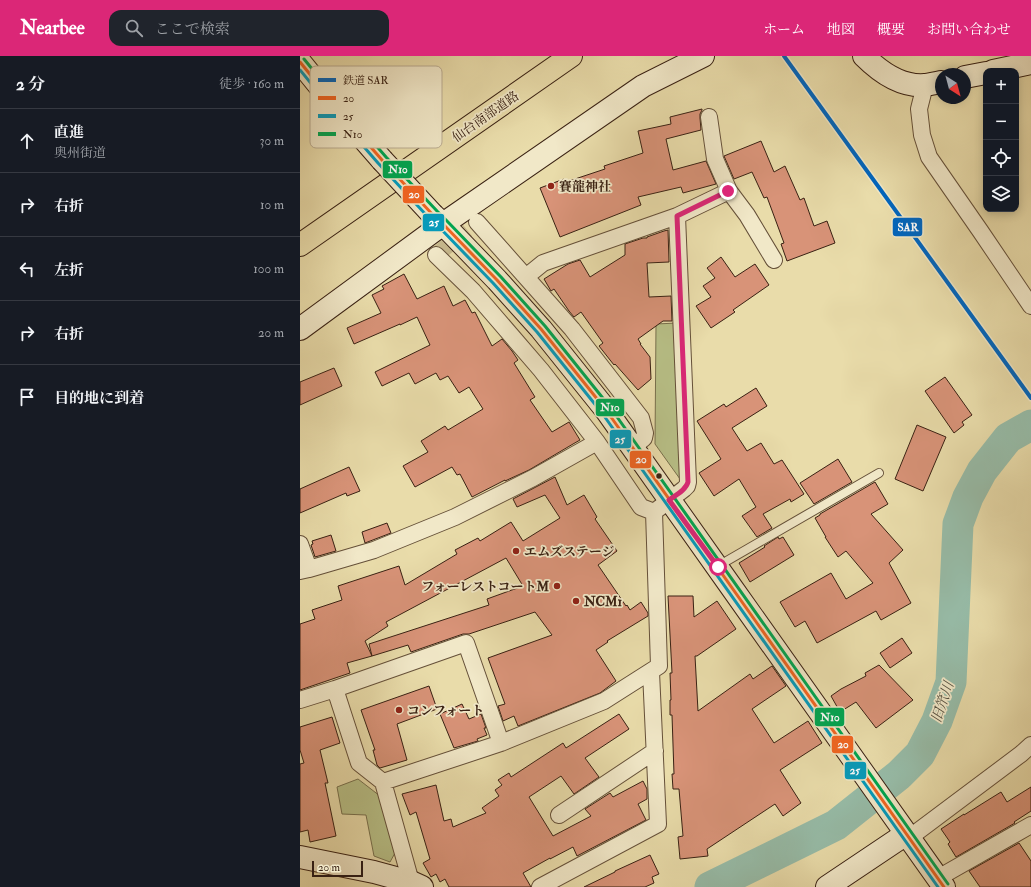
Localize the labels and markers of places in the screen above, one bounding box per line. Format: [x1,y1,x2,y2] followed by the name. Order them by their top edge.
[559,179,611,195] place label: 賽龍神社
[546,181,556,191] marker: 賽龍神社
[654,471,664,481] unlabelled marker
[524,544,614,560] place label: エムズステージ
[511,546,521,556] marker: エムズステージ
[421,579,549,595] place label: フォーレストコートM
[552,581,562,591] marker: フォーレストコートM
[583,594,623,610] place label: NCM1
[571,596,581,606] marker: NCM1
[407,703,484,719] place label: コンフォート
[394,705,404,715] marker: コンフォート

